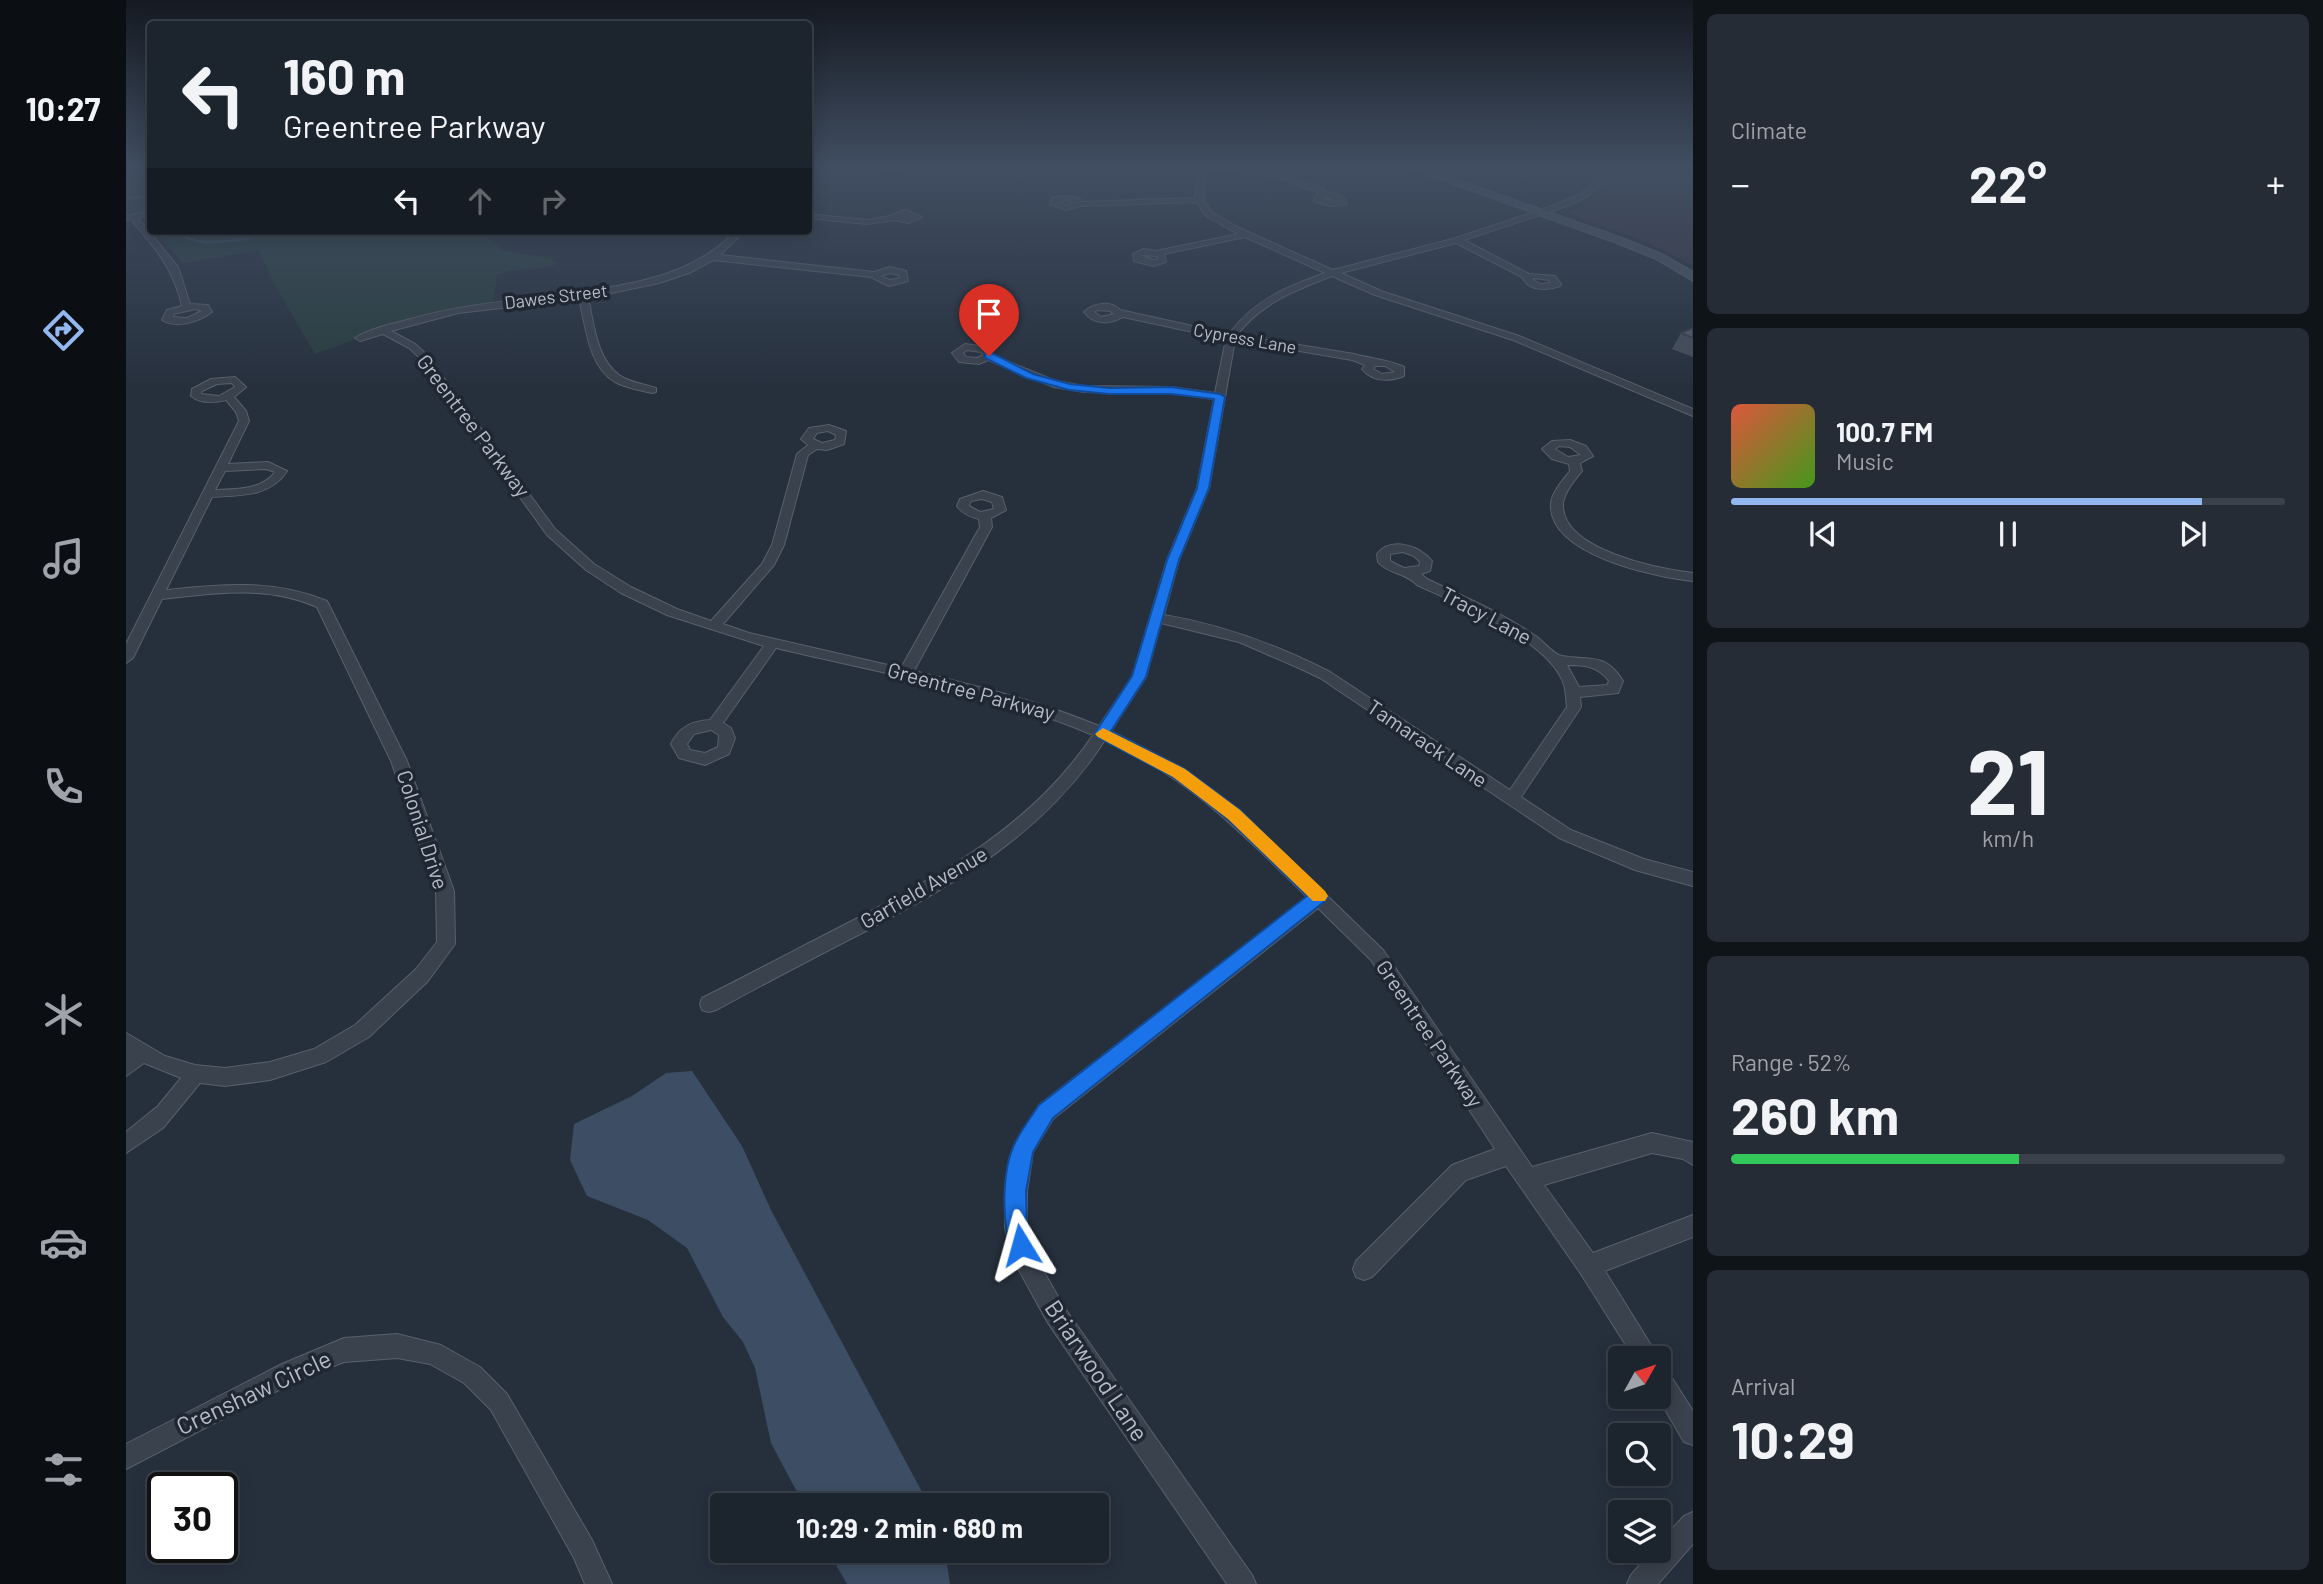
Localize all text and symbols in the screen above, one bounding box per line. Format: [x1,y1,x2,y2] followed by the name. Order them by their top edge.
[283,46,405,105] text: 160 m
[168,49,259,140] icon: left
[25,89,101,127] text: 10:27
[283,106,546,144] text: Greentree Parkway
[1731,116,1807,144] text: Climate
[1969,151,2047,213] text: 22°
[1731,160,1750,206] text: −
[2266,160,2285,206] text: +
[388,182,426,220] icon: left
[461,182,499,220] icon: ahead
[534,182,572,220] icon: right
[503,279,609,313] street label: Dawes Street
[959,284,1019,356] pin
[970,295,1008,333] icon: arrive
[39,306,88,355] icon: directions
[1192,318,1298,358] street label: Cypress Lane
[412,349,536,502] street label: Greentree Parkway
[1836,416,1933,447] text: 100.7 FM
[1836,447,1894,475] text: Music
[1804,515,1842,553] icon: previous
[1989,515,2027,553] icon: pause
[2174,515,2212,553] icon: next
[39,534,88,583] icon: music
[1437,580,1536,649] street label: Tracy Lane
[885,656,1058,725] street label: Greentree Parkway
[1363,693,1493,792] street label: Tamarack Lane
[1967,724,2049,833] text: 21
[39,762,88,811] icon: phone
[392,767,454,892] street label: Colonial Drive
[1982,824,2034,852] text: km/h
[855,840,991,933] street label: Garfield Avenue
[1372,955,1489,1112] street label: Greentree Parkway
[39,990,88,1039] icon: climate
[1731,1048,1851,1076] text: Range · 52%
[1731,1083,1899,1145] text: 260 km
[984,1208,1058,1282] position arrow
[39,1218,88,1267] icon: car
[1039,1294,1155,1446] street label: Briarwood Lane
[171,1343,335,1440] street label: Crenshaw Circle
[1608,1346,1671,1409] north arrow
[1608,1346,1671,1563] map controls
[1731,1372,1795,1400] text: Arrival
[1731,1407,1855,1469] text: 10:29
[1608,1423,1671,1486] button: search
[39,1445,88,1494] icon: filters
[147,1472,238,1563] speed limit sign: 30
[1608,1500,1671,1563] button: layers
[796,1512,1023,1543] text: 10:29 · 2 min · 680 m

